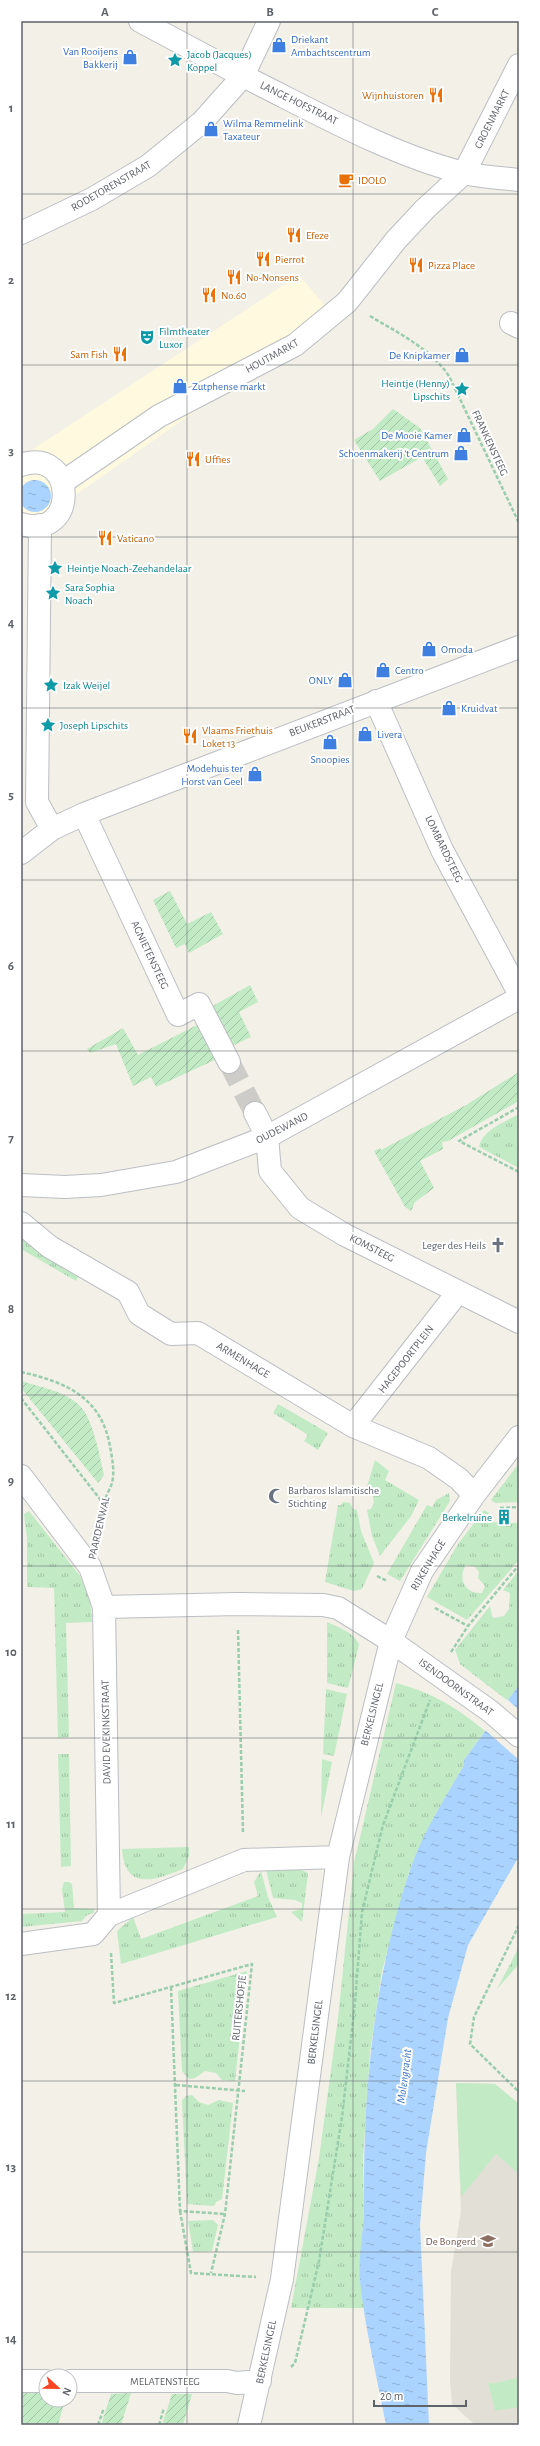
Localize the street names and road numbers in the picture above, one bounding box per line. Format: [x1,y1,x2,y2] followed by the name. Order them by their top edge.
[258,79,340,127] street label: LANGE HOFSTRAAT
[472,87,512,150] street label: GROENMARKT
[69,158,153,213] street label: RODETORENSTRAAT
[244,337,301,375] street label: HOUTMARKT
[470,408,510,478] street label: FRANKENSTEEG
[288,703,357,739] street label: BEUKERSTRAAT
[423,814,465,884] street label: LOMBARDSTEEG
[129,919,171,991] street label: AGNIETENSTEEG
[254,1110,310,1146] street label: OUDEWAND
[348,1232,396,1264] street label: KOMSTEEG
[376,1323,436,1395] street label: HAGEPOORTPLEIN
[215,1340,272,1380] street label: ARMENHAGE
[86,1495,112,1561] street label: PAARDENWAL
[409,1537,448,1592] street label: RIJKENHAGE
[416,1656,496,1718] street label: ISENDOORNSTRAAT
[100,1679,112,1784] street label: DAVID EVEKINKSTRAAT
[359,1681,385,1747] street label: BERKELSINGEL
[230,1974,248,2041] street label: RUITERSHOFJE
[306,1999,324,2065] street label: BERKELSINGEL
[254,2319,278,2385] street label: BERKELSINGEL
[130,2376,200,2387] street label: MELATENSTEEG

